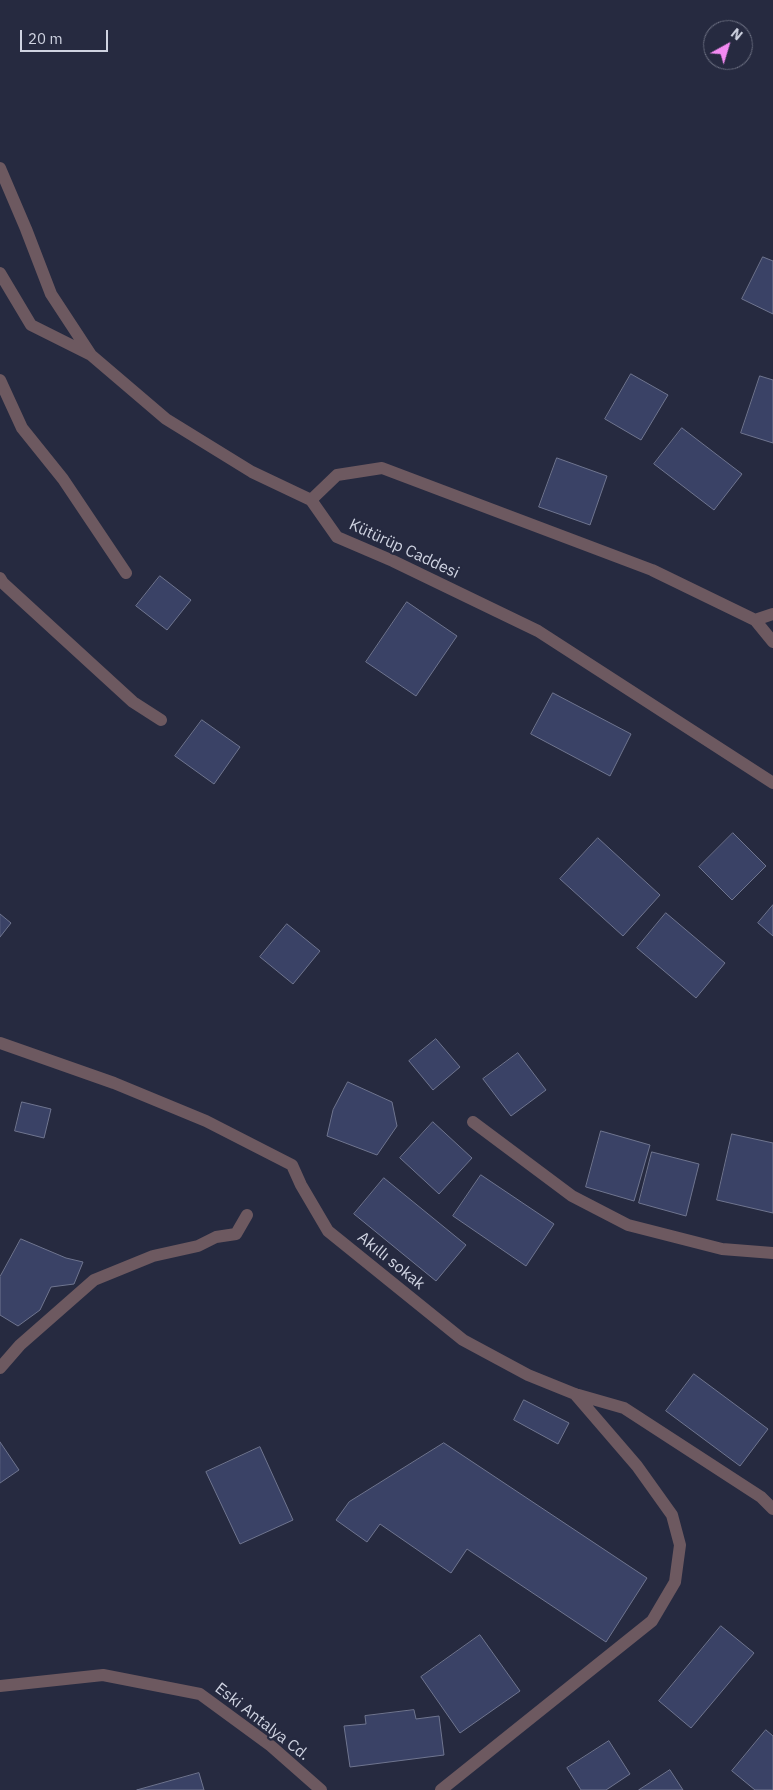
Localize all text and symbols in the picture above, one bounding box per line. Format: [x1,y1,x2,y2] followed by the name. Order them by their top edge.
[22,20,110,52] scale bar
[703,20,753,70] north arrow
[727,24,746,44] text: N
[28,29,63,48] text: 20 m
[346,515,462,583] street label: Kütürüp Caddesi
[353,1228,429,1294] street label: Akıllı sokak
[211,1679,313,1765] street label: Eski Antalya Cd.

